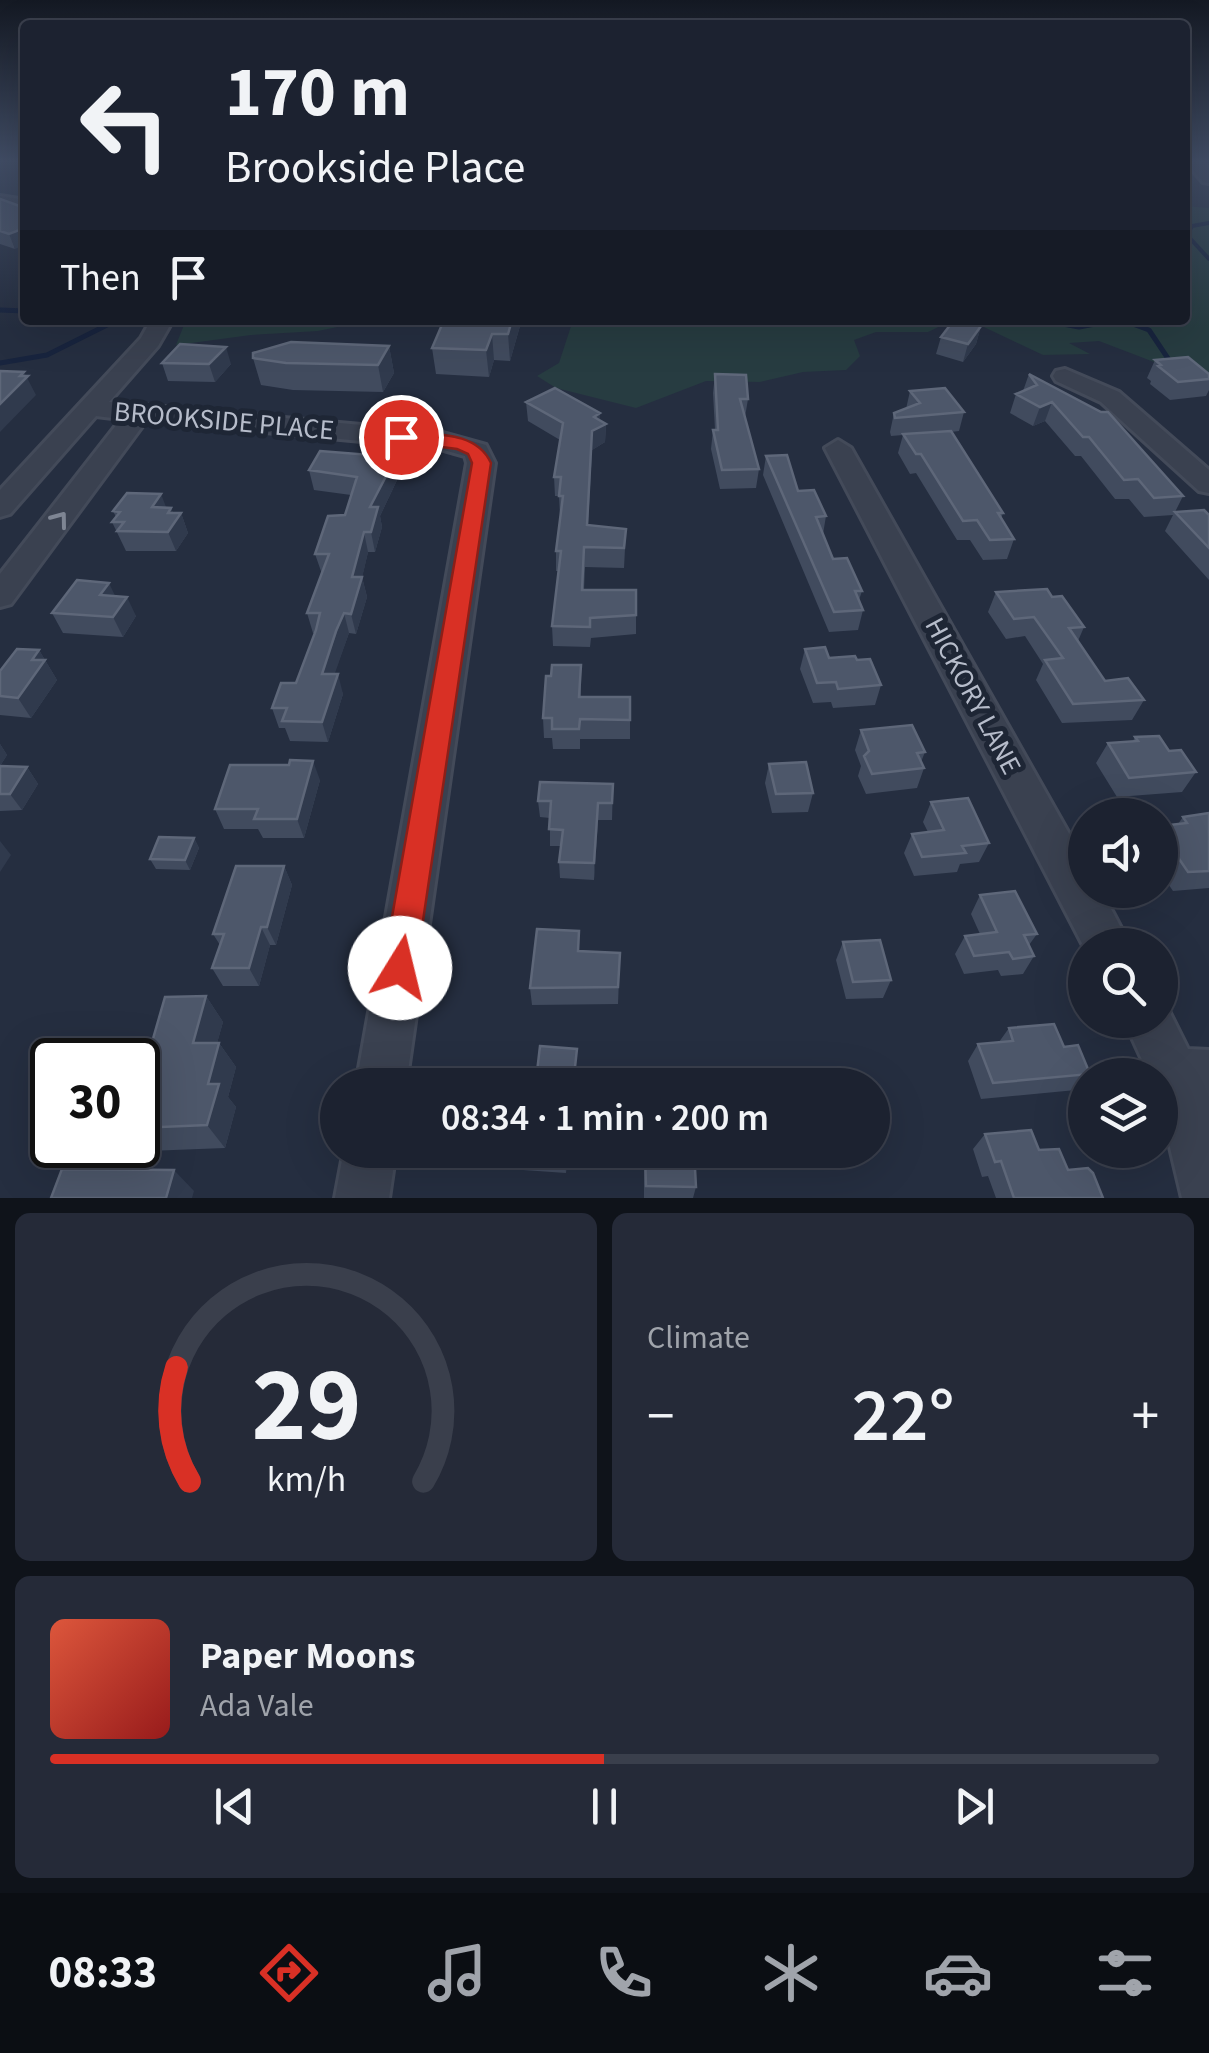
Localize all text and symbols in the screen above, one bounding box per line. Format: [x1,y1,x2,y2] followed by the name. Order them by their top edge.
[225,43,410,143] text: 170 m
[60,60,190,190] icon: left
[225,136,525,200] text: Brookside Place
[161,250,216,305] icon: arrive
[60,251,141,305] text: Then
[112,391,336,451] street label: BROOKSIDE PLACE
[359,395,444,480] pin
[374,410,429,465] icon: arrive
[48,512,65,530] one-way arrow
[915,610,1031,782] street label: HICKORY LANE
[1068,798,1178,1168] map controls
[1068,798,1178,908] button: sound
[348,916,452,1020] position arrow
[1068,928,1178,1038] button: search
[30,1038,160,1168] speed limit sign: 30
[1068,1058,1178,1168] button: layers
[441,1091,769,1145] text: 08:34 · 1 min · 200 m
[647,1315,750,1361] text: Climate
[251,1333,361,1481] text: 29
[851,1363,955,1470] text: 22°
[647,1378,674,1456] text: −
[1132,1378,1159,1456] text: +
[266,1454,346,1505] text: km/h
[200,1629,415,1683] text: Paper Moons
[200,1683,314,1729] text: Ada Vale
[207,1779,262,1834] icon: previous
[577,1779,632,1834] icon: pause
[947,1779,1002,1834] icon: next
[254,1938,324,2008] icon: directions
[422,1938,492,2008] icon: music
[589,1938,659,2008] icon: phone
[756,1938,826,2008] icon: climate
[923,1938,993,2008] icon: car
[1090,1938,1160,2008] icon: filters
[49,1941,157,2005] text: 08:33

